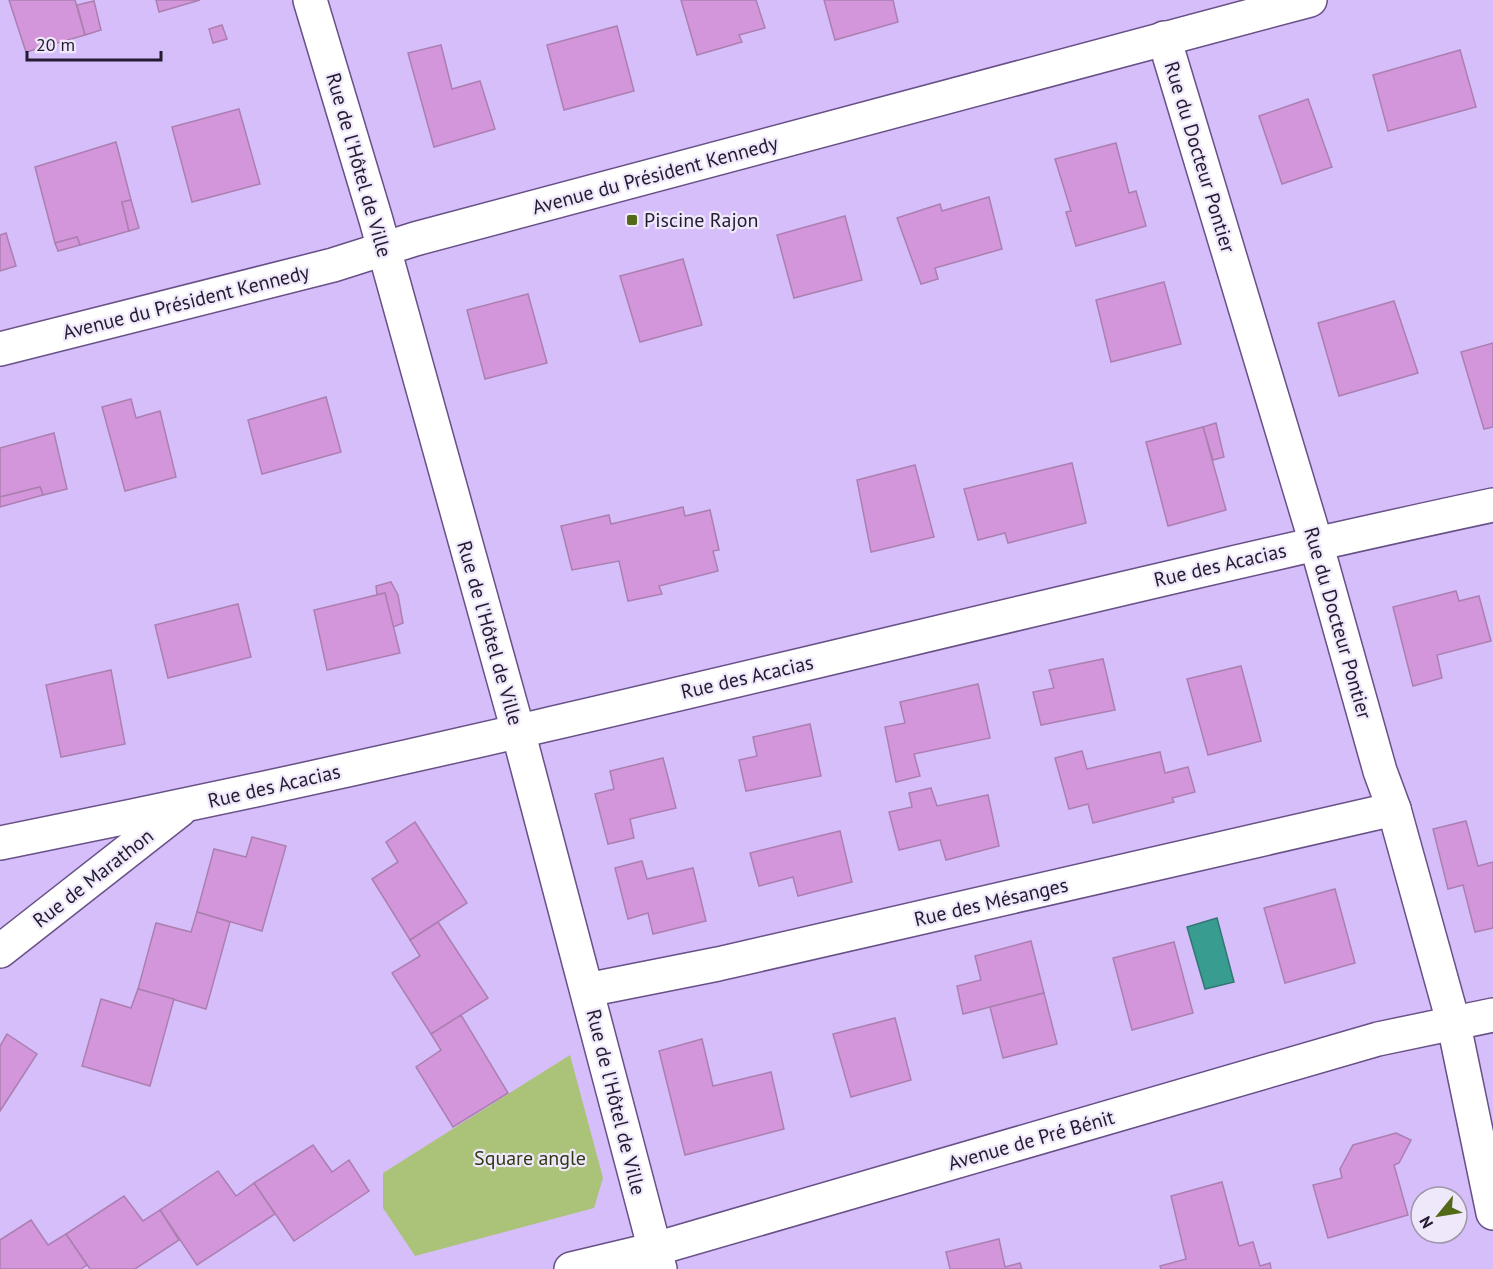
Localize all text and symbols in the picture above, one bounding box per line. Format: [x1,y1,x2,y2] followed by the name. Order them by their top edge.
[27,24,160,62] scale bar
[36,33,75,56] text: 20 m
[1159,58,1242,256] street label: Rue du Docteur Pontier
[320,70,398,260] street label: Rue de l'Hôtel de Ville
[529,129,781,220] street label: Avenue du Président Kennedy
[644,207,758,233] place label: Piscine Rajon
[625,213,639,227] marker: Piscine Rajon
[60,259,313,345] street label: Avenue du Président Kennedy
[1298,524,1378,722] street label: Rue du Docteur Pontier
[1151,537,1289,593] street label: Rue des Acacias
[451,538,529,728] street label: Rue de l'Hôtel de Ville
[678,649,816,705] street label: Rue des Acacias
[205,758,343,814] street label: Rue des Acacias
[27,823,159,933] street label: Rue de Marathon
[911,872,1071,932] street label: Rue des Mésanges
[580,1006,652,1198] street label: Rue de l'Hôtel de Ville
[945,1104,1117,1176] street label: Avenue de Pré Bénit
[474,1145,586,1171] park label: Square angle
[1409,1185,1469,1245] north arrow
[1415,1213,1437,1232] text: N

